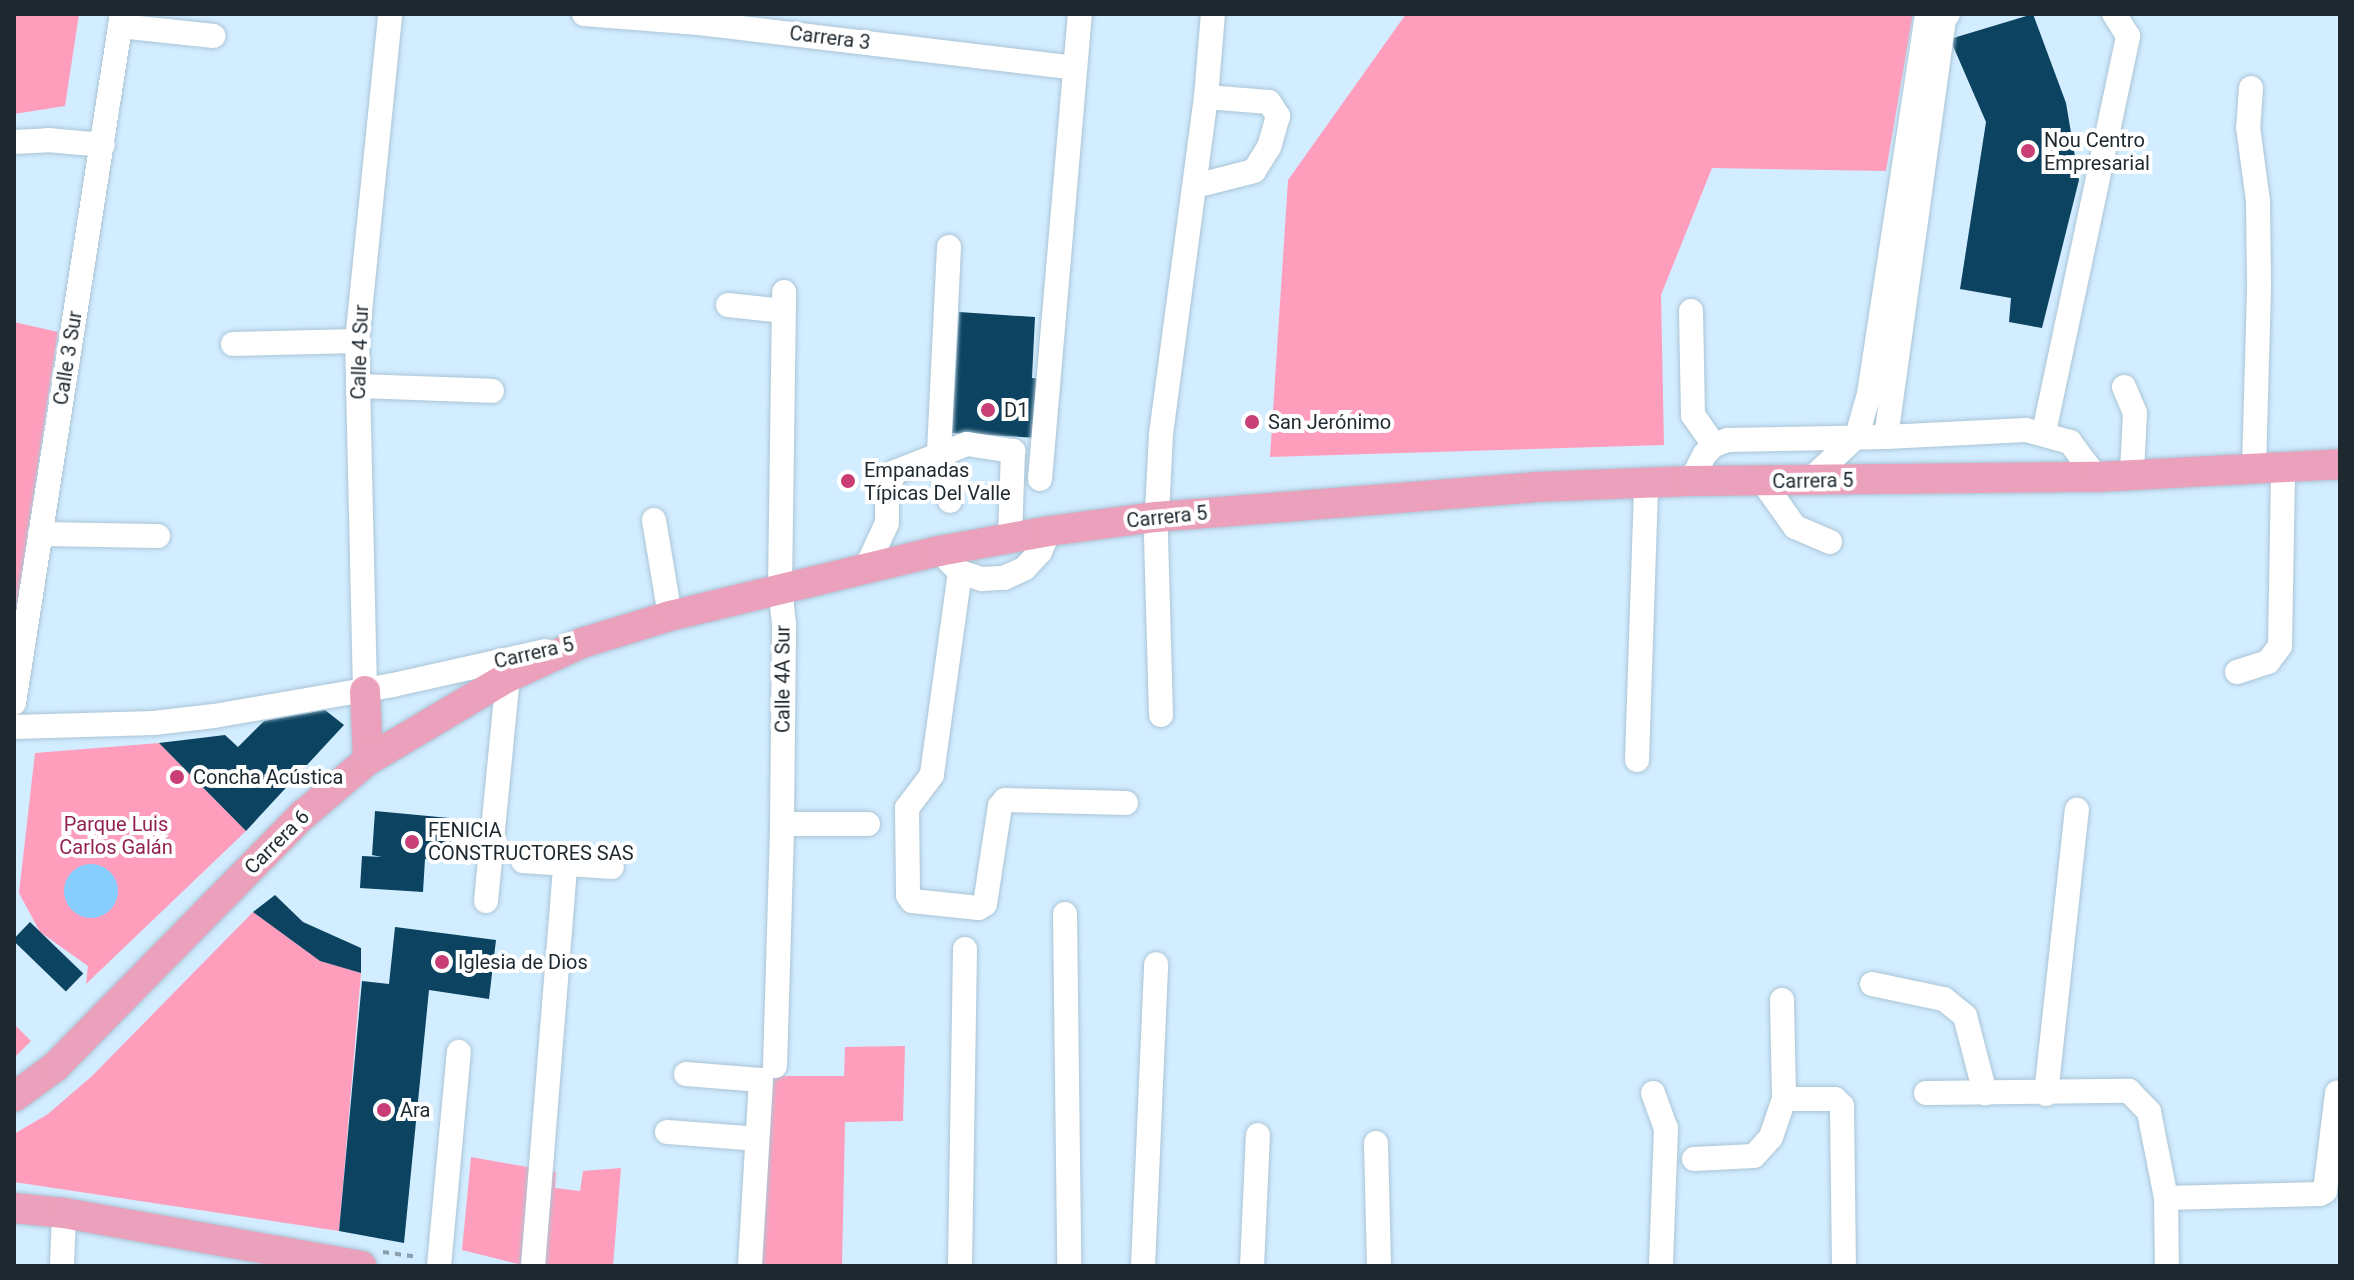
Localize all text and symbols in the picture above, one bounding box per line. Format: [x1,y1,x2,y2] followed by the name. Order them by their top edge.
[788,21,872,55] street label: Carrera 3
[2044,128,2150,175] place label: Nou Centro Empresarial
[2019,142,2037,160] marker: Nou Centro Empresarial
[346,304,374,400] street label: Calle 4 Sur
[49,309,87,407] street label: Calle 3 Sur
[1004,398,1028,422] place label: D1
[979,401,997,419] marker: D1
[1268,410,1391,434] place label: San Jerónimo
[1243,413,1261,431] marker: San Jerónimo
[864,458,1011,505] place label: Empanadas Típicas Del Valle
[1772,468,1854,494] street label: Carrera 5
[839,472,857,490] marker: Empanadas Típicas Del Valle
[1125,501,1209,533] street label: Carrera 5
[771,625,795,733] street label: Calle 4A Sur
[492,632,576,674] street label: Carrera 5
[193,765,343,789] place label: Concha Acústica
[168,768,186,786] marker: Concha Acústica
[240,805,314,879] street label: Carrera 6
[59,812,173,859] park label: Parque Luis Carlos Galán
[428,818,634,865] place label: FENICIA CONSTRUCTORES SAS
[403,833,421,851] marker: FENICIA CONSTRUCTORES SAS
[458,950,588,974] place label: Iglesia de Dios
[433,953,451,971] marker: Iglesia de Dios
[400,1098,430,1122] place label: Ara
[375,1101,393,1119] marker: Ara

